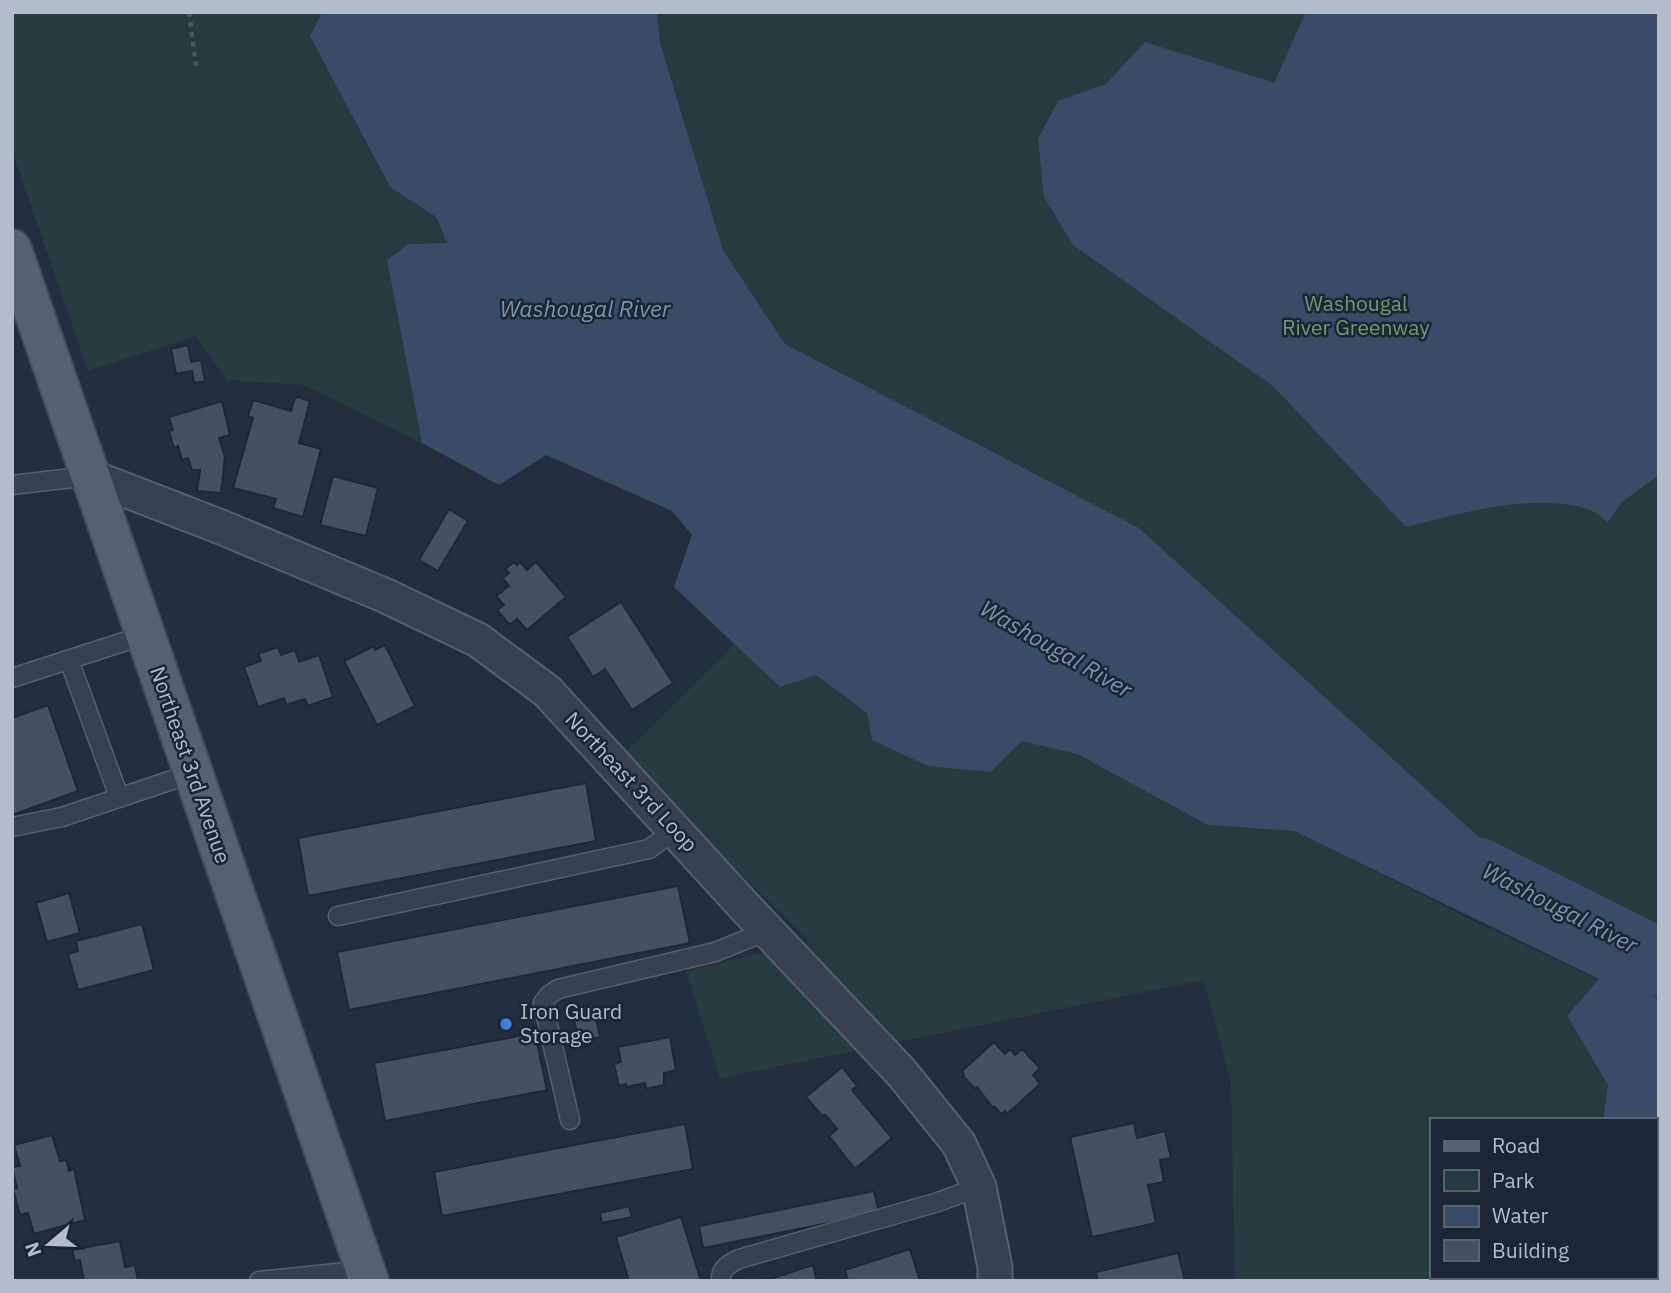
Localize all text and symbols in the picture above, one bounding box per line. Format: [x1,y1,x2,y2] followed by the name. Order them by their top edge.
[1282,289,1430,341] park label: Washougal River Greenway
[500,293,671,323] water label: Washougal River
[975,593,1138,704] water label: Washougal River
[144,663,238,867] street label: Northeast 3rd Avenue
[559,705,704,857] street label: Northeast 3rd Loop
[1478,855,1644,959] water label: Washougal River
[520,997,622,1049] place label: Iron Guard Storage
[498,1016,514,1032] marker: Iron Guard Storage
[1430,1118,1657,1279] legend
[1492,1131,1540,1159] text: Road
[1492,1166,1535,1194] text: Park
[1492,1201,1549,1229] text: Water
[14,1209,84,1279] north arrow
[1492,1236,1569,1264] text: Building
[19,1239,47,1260] text: N

